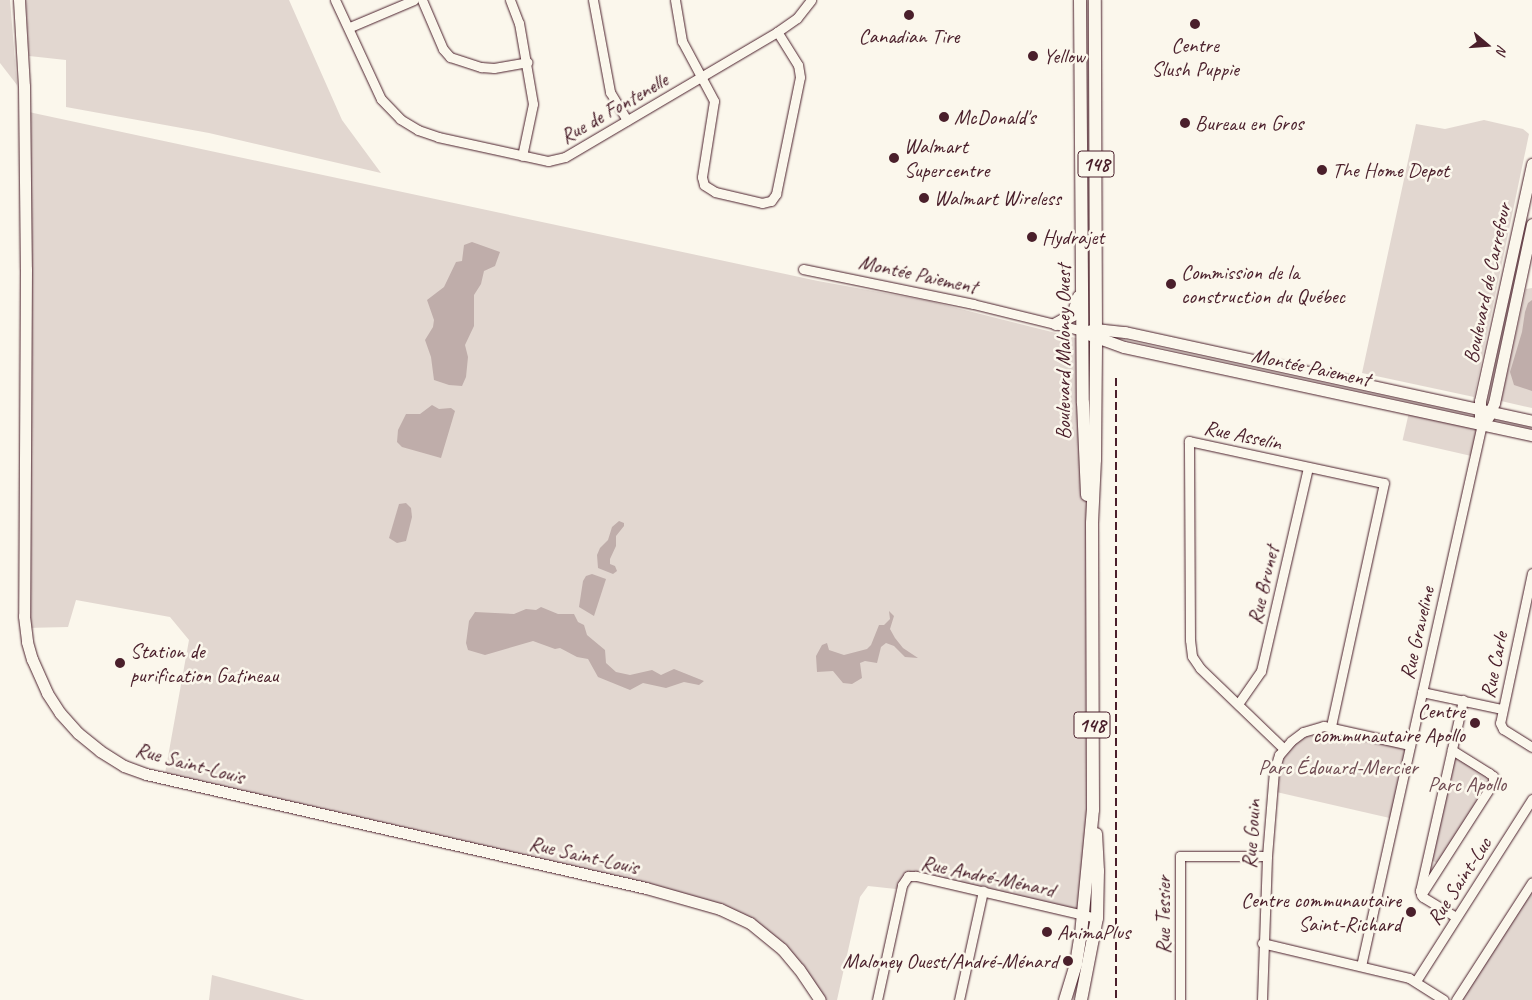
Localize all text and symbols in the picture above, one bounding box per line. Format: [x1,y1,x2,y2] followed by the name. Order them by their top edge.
[903,9,915,21] marker: Canadian Tire
[1189,18,1201,30] marker: Centre Slush Puppie
[1462,20,1512,70] north arrow
[859,23,959,49] place label: Canadian Tire
[1151,32,1239,82] place label: Centre Slush Puppie
[1043,43,1085,69] place label: Yellow
[1492,43,1511,57] text: N
[1027,50,1039,62] marker: Yellow
[556,67,672,149] street label: Rue de Fontenelle
[954,104,1035,130] place label: McDonald's
[1195,110,1303,136] place label: Bureau en Gros
[938,111,950,123] marker: McDonald's
[1179,117,1191,129] marker: Bureau en Gros
[904,133,989,183] place label: Walmart Supercentre
[1077,146,1115,182] road number: 148
[888,152,900,164] marker: Walmart Supercentre
[1332,157,1448,183] place label: The Home Depot
[1316,164,1328,176] marker: The Home Depot
[934,185,1061,211] place label: Walmart Wireless
[918,192,930,204] marker: Walmart Wireless
[1458,200,1516,366] street label: Boulevard de Carrefour
[1042,224,1104,250] place label: Hydrajet
[1026,231,1038,243] marker: Hydrajet
[856,249,980,299] street label: Montée Paiement
[1181,259,1345,309] place label: Commission de la construction du Québec
[1050,264,1076,440] street label: Boulevard Maloney Ouest
[1165,278,1177,290] marker: Commission de la construction du Québec
[1249,342,1373,392] street label: Montée Paiement
[1202,414,1284,456] street label: Rue Asselin
[1242,543,1284,627] street label: Rue Brunet
[1394,584,1440,682] street label: Rue Graveline
[1475,629,1513,701] street label: Rue Carle
[130,638,279,688] place label: Station de purification Gatineau
[114,657,126,669] marker: Station de purification Gatineau
[1313,698,1465,748] place label: Centre communautaire Apollo
[1073,708,1111,742] road number: 148
[1469,717,1481,729] marker: Centre communautaire Apollo
[133,736,247,790] street label: Rue Saint-Louis
[1258,754,1418,780] park label: Parc Édouard-Mercier
[1428,771,1506,797] park label: Parc Apollo
[1236,799,1266,869] street label: Rue Gouin
[527,830,641,880] street label: Rue Saint-Louis
[1421,832,1497,930] street label: Rue Saint-Luc
[919,850,1057,902] street label: Rue André-Ménard
[1150,876,1176,954] street label: Rue Tessier
[1242,887,1401,937] place label: Centre communautaire Saint-Richard
[1405,906,1417,918] marker: Centre communautaire Saint-Richard
[1057,919,1130,945] place label: AnimaPlus
[1041,926,1053,938] marker: AnimaPlus
[843,948,1058,974] place label: Maloney Ouest/André-Ménard
[1062,955,1074,967] marker: Maloney Ouest/André-Ménard

